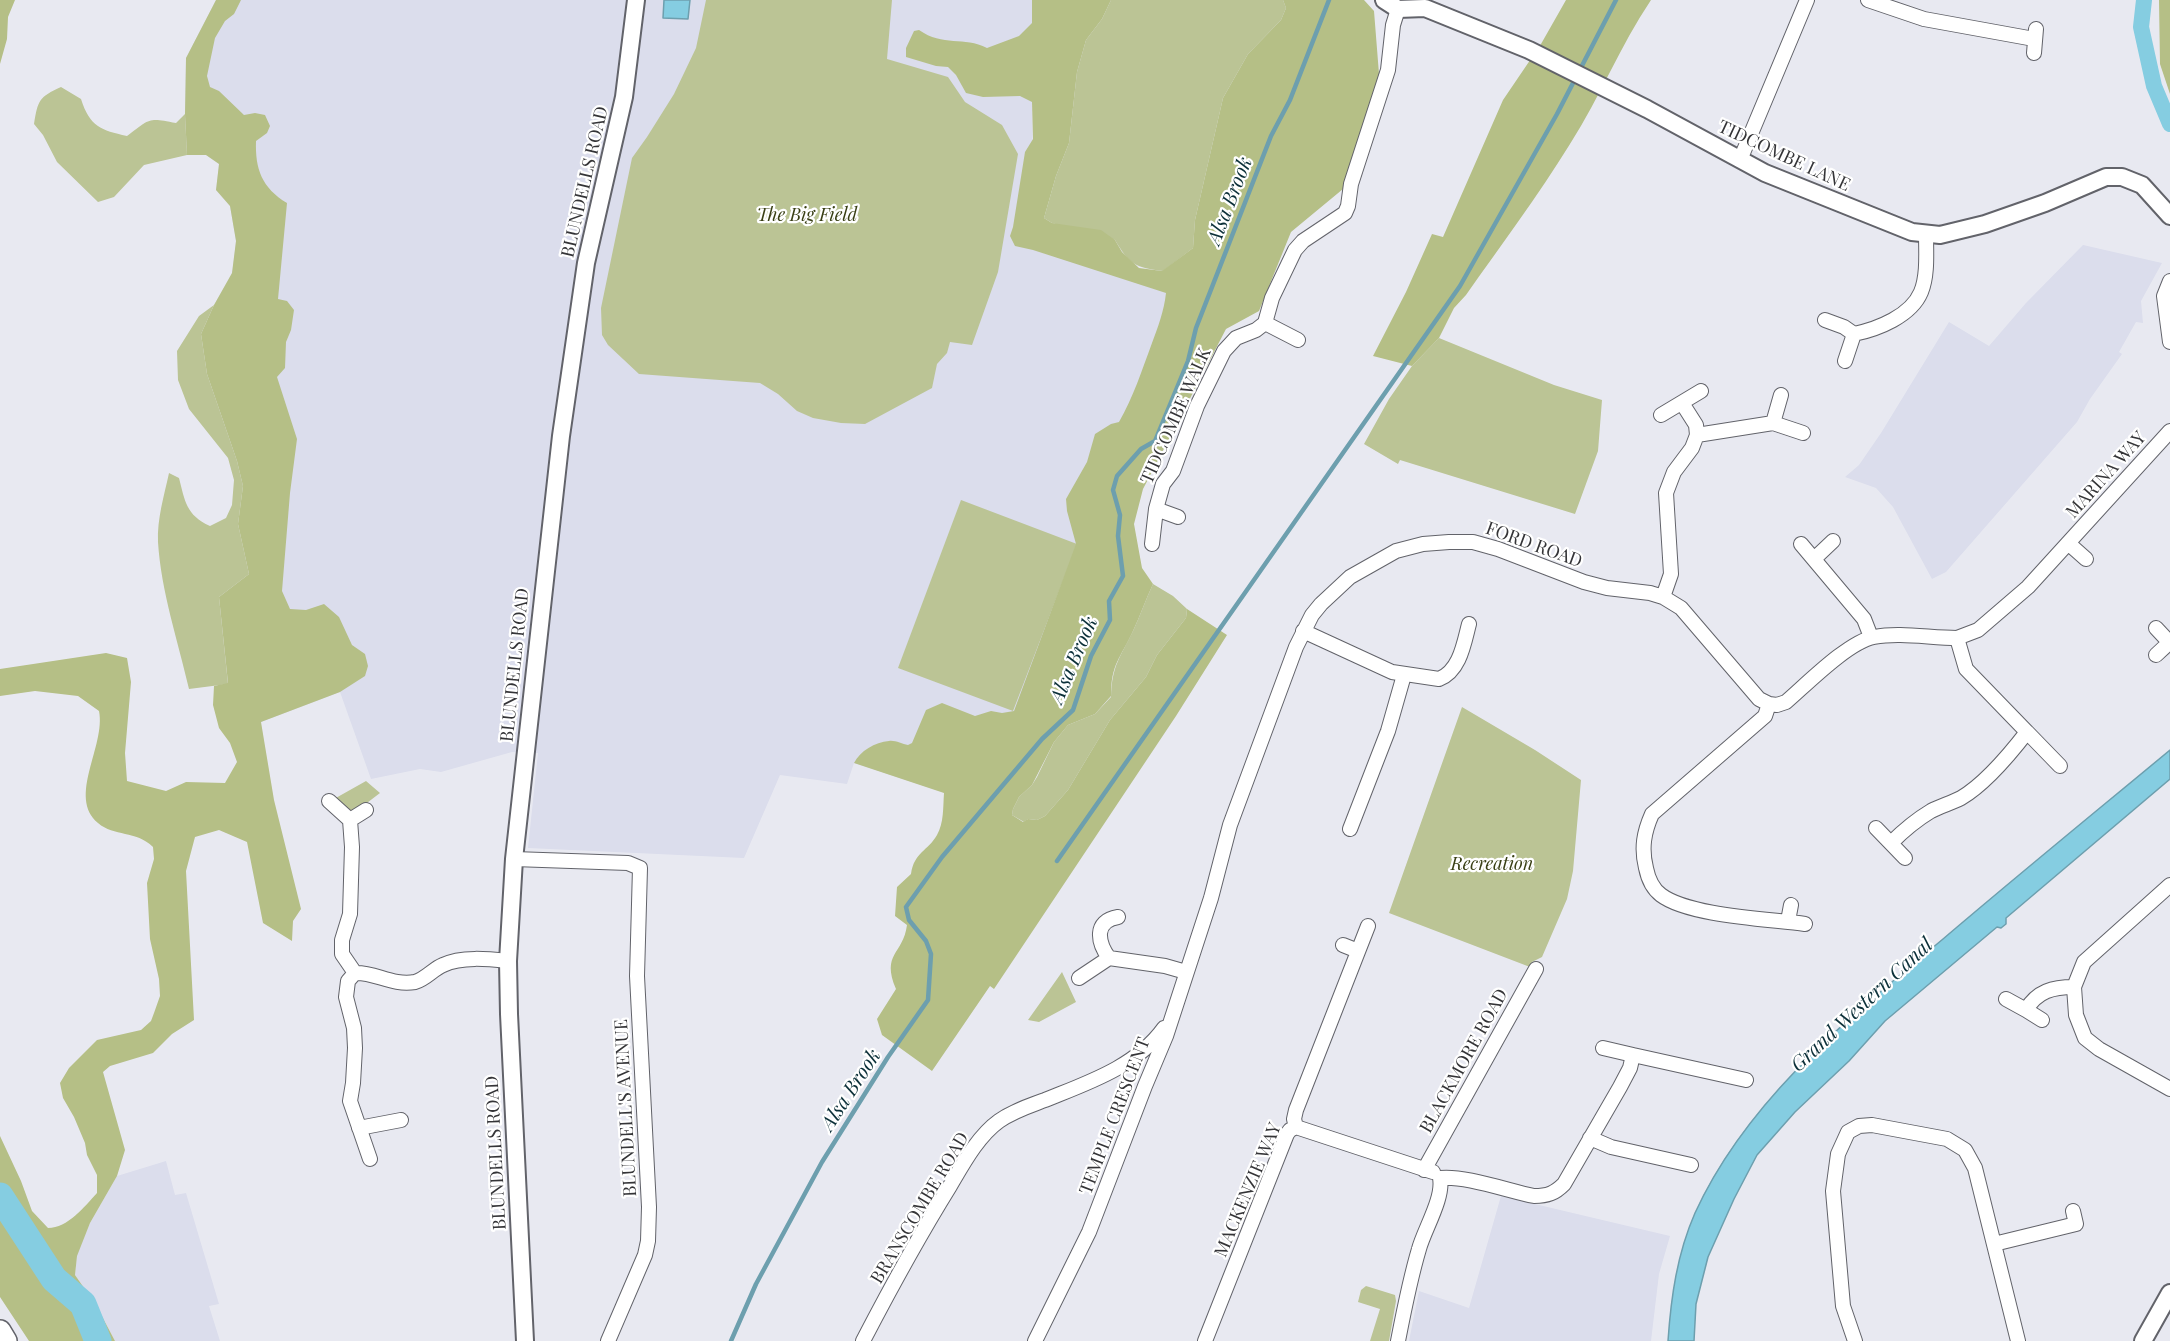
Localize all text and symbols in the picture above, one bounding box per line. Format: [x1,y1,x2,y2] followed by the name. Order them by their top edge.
[557,104,613,260] street label: BLUNDELLS ROAD
[1714,116,1854,196] street label: TIDCOMBE LANE
[1202,154,1258,248] water label: Alsa Brook
[757,204,857,226] park label: The Big Field
[1136,345,1216,487] street label: TIDCOMBE WALK
[2061,427,2151,523] street label: MARINA WAY
[1483,518,1585,572] street label: FORD ROAD
[496,587,534,743] street label: BLUNDELLS ROAD
[1045,613,1103,707] water label: Alsa Brook
[1451,853,1533,875] park label: Recreation
[1786,933,1938,1077] water label: Grand Western Canal
[1415,985,1513,1137] street label: BLACKMORE ROAD
[611,1019,641,1197] street label: BLUNDELL'S AVENUE
[1075,1034,1155,1198] street label: TEMPLE CRESCENT
[816,1045,886,1135] water label: Alsa Brook
[481,1075,511,1231] street label: BLUNDELLS ROAD
[1210,1120,1286,1260] street label: MACKENZIE WAY
[866,1128,974,1288] street label: BRANSCOMBE ROAD

